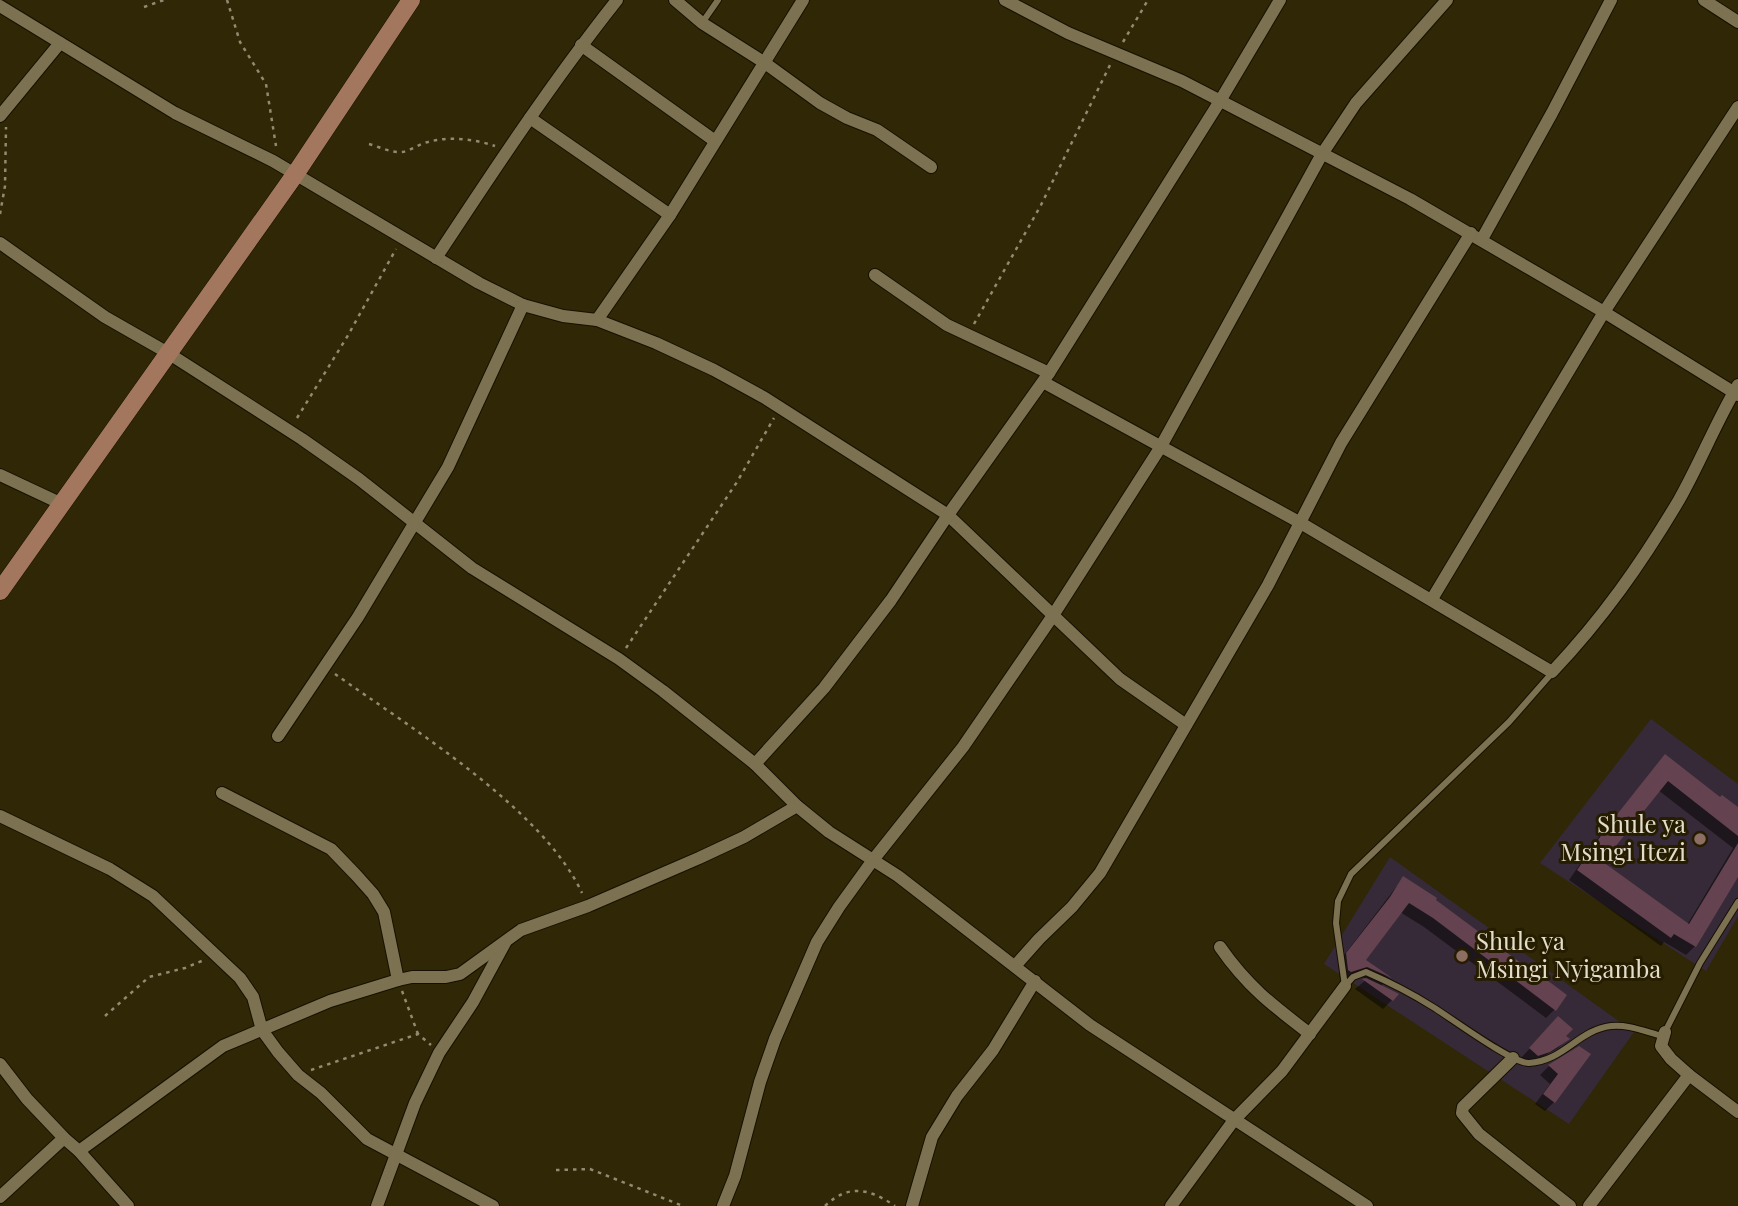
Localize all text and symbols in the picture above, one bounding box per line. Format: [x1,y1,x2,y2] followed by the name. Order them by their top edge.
[1561,807,1686,867] place label: Shule ya Msingi Itezi
[1692,831,1708,847] marker: Shule ya Msingi Itezi
[1476,924,1661,984] place label: Shule ya Msingi Nyigamba
[1454,948,1470,964] marker: Shule ya Msingi Nyigamba

